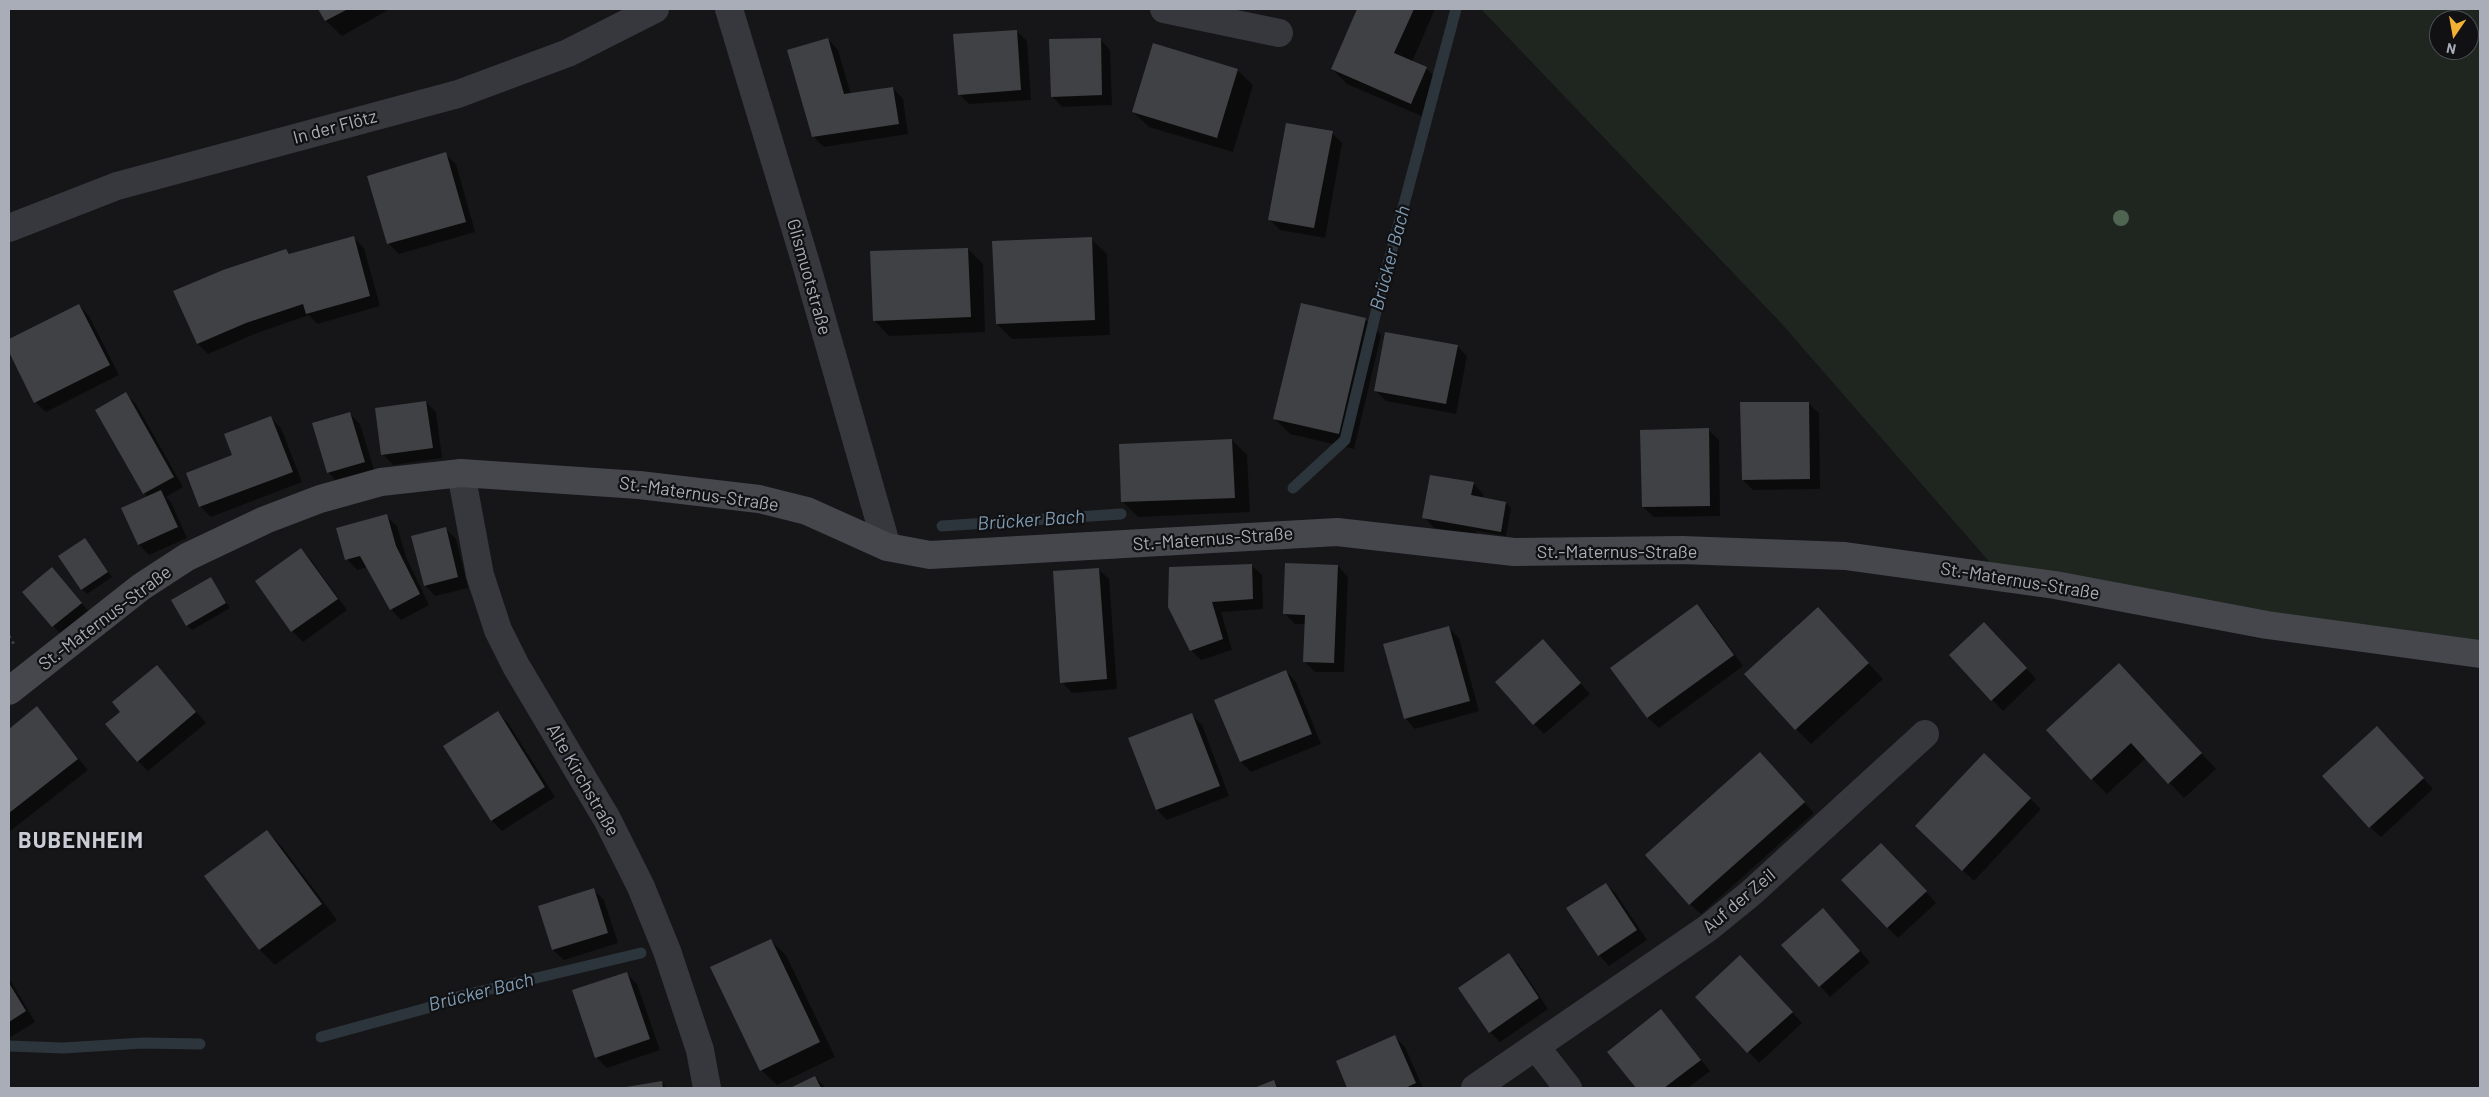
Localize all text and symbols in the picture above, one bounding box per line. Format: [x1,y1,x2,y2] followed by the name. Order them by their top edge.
[2429,10,2479,60] north arrow
[2445,40,2457,58] text: N
[291,105,379,149] street label: In der Flötz
[1365,203,1415,313] water label: Brücker Bach
[782,216,836,338] street label: Glismuotstraße
[618,472,780,516] street label: St.-Maternus-Straße
[977,505,1085,535] water label: Brücker Bach
[1132,523,1294,555] street label: St.-Maternus-Straße
[1537,541,1697,563] street label: St.-Maternus-Straße
[1939,558,2101,604] street label: St.-Maternus-Straße
[34,561,176,675] street label: St.-Maternus-Straße
[542,720,624,840] street label: Alte Kirchstraße
[17,828,145,854] district label: BUBENHEIM
[1698,864,1780,938] street label: Auf der Zeil
[426,968,536,1016] water label: Brücker Bach

